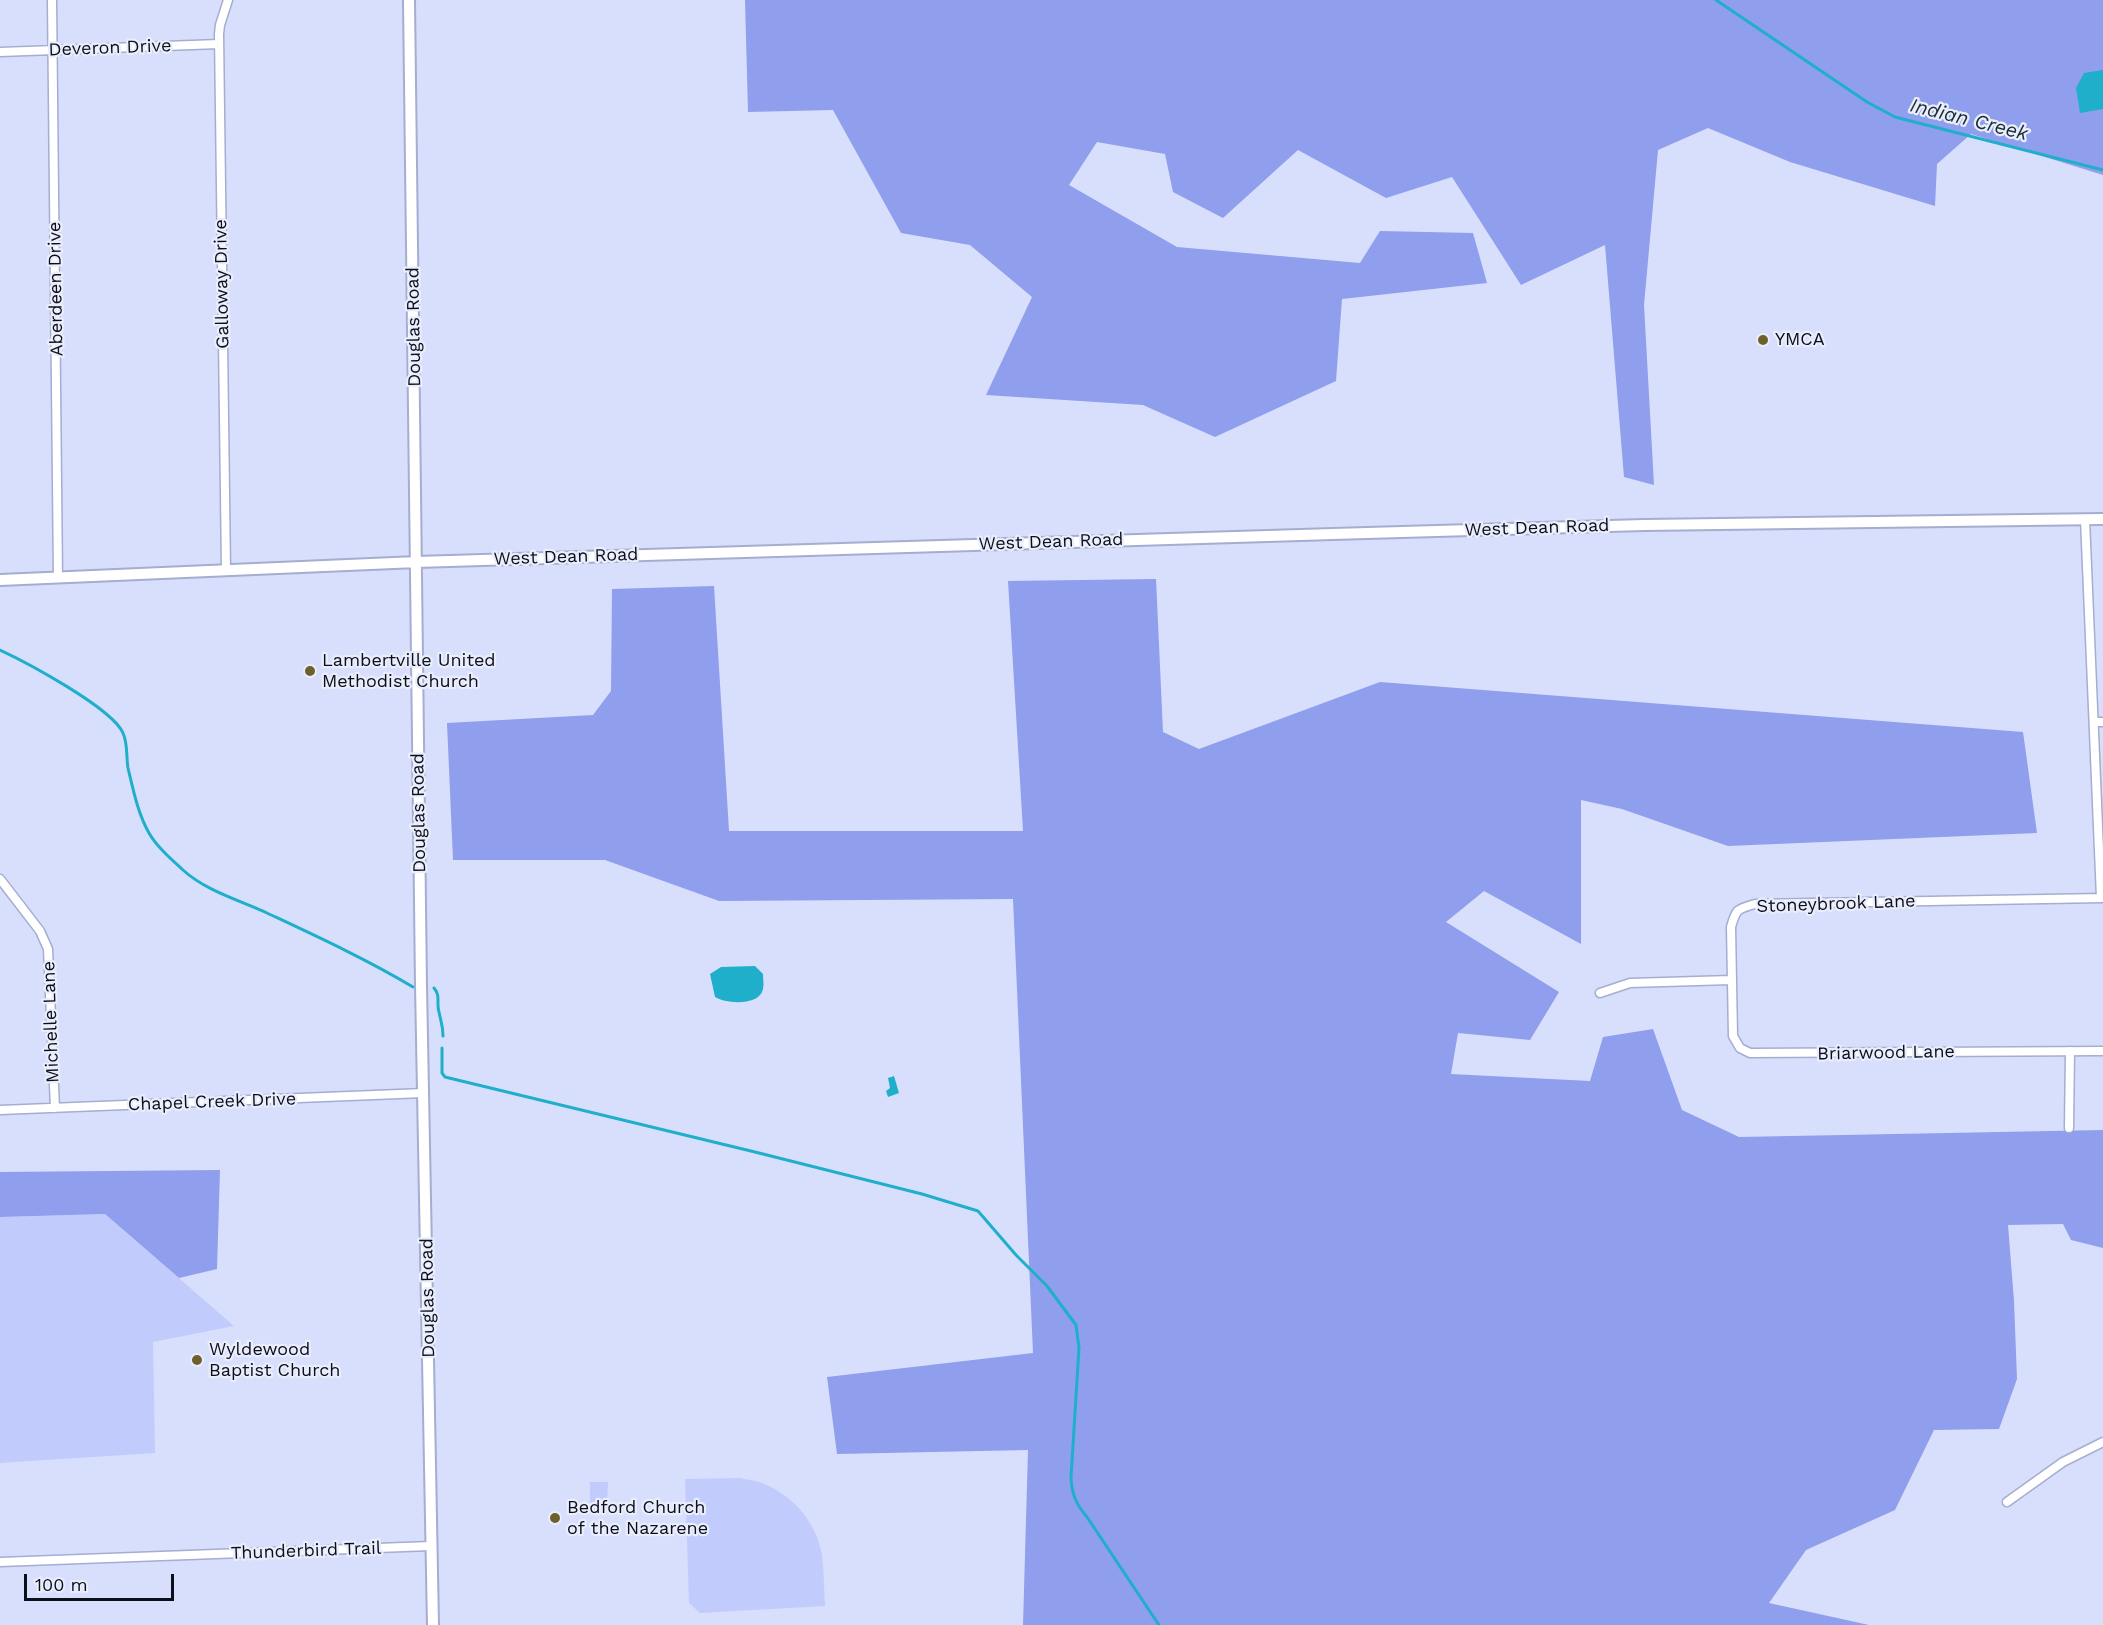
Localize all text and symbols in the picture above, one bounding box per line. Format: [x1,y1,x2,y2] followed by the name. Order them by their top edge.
[48,35,172,61] street label: Deveron Drive
[1908,94,2030,146] water label: Indian Creek
[210,219,234,349] street label: Galloway Drive
[44,221,68,357] street label: Aberdeen Drive
[402,267,426,387] street label: Douglas Road
[1775,329,1825,351] place label: YMCA
[1756,333,1770,347] marker: YMCA
[1464,515,1610,541] street label: West Dean Road
[978,529,1124,555] street label: West Dean Road
[493,544,639,570] street label: West Dean Road
[322,650,496,692] place label: Lambertville United Methodist Church
[303,664,317,678] marker: Lambertville United Methodist Church
[407,753,431,873] street label: Douglas Road
[1756,890,1916,918] street label: Stoneybrook Lane
[38,961,64,1083] street label: Michelle Lane
[1817,1041,1955,1065] street label: Briarwood Lane
[128,1088,296,1116] street label: Chapel Creek Drive
[416,1238,440,1358] street label: Douglas Road
[209,1339,340,1382] place label: Wyldewood Baptist Church
[190,1353,204,1367] marker: Wyldewood Baptist Church
[567,1497,708,1540] place label: Bedford Church of the Nazarene
[548,1511,562,1525] marker: Bedford Church of the Nazarene
[230,1538,382,1564] street label: Thunderbird Trail
[27,1562,177,1600] scale bar
[35,1574,88,1595] text: 100 m

